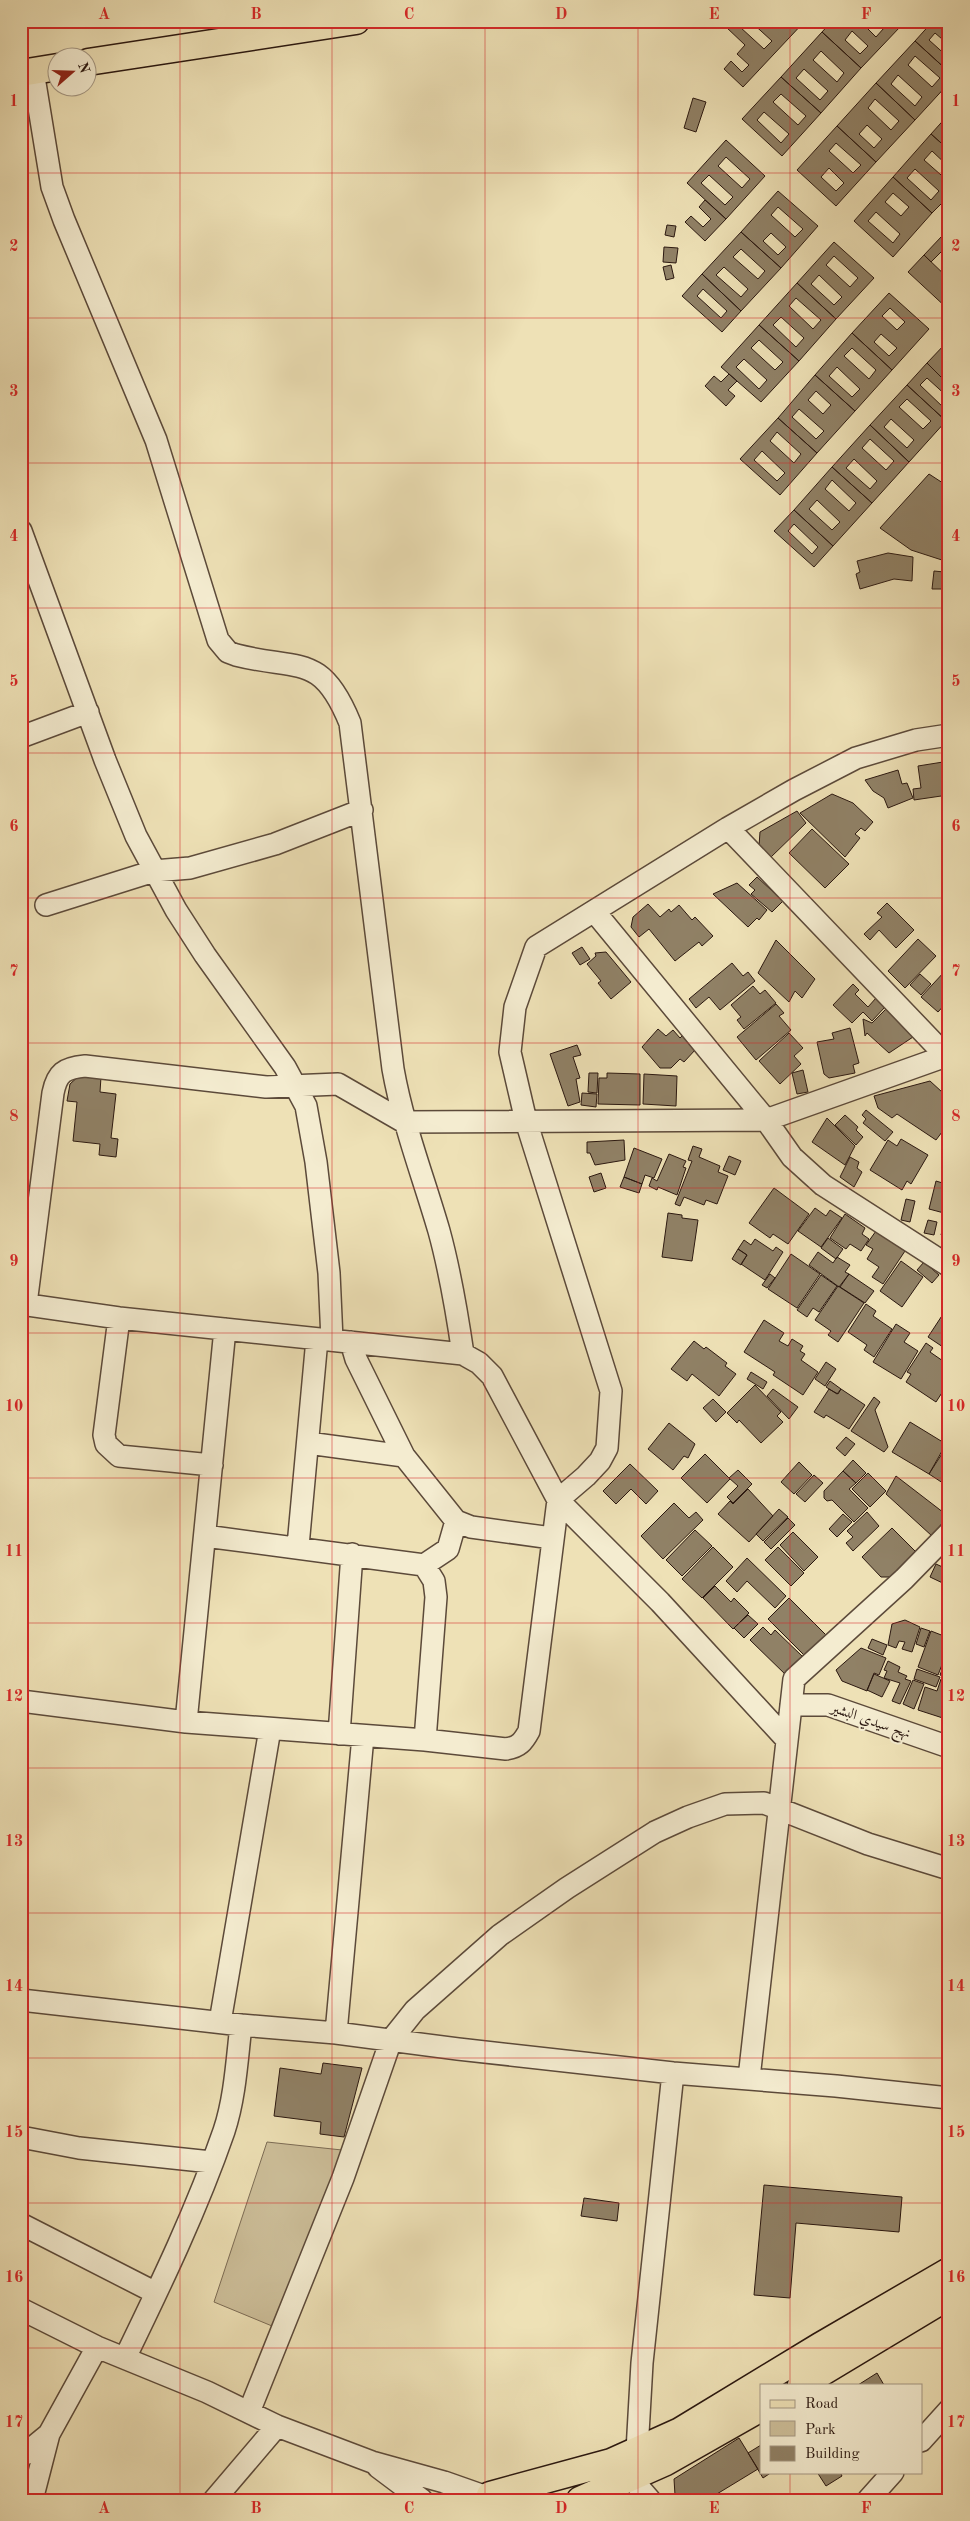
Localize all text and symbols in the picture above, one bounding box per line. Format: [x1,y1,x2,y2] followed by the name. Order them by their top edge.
[98,7,110,23] text: A
[250,7,262,23] text: B
[404,7,414,23] text: C
[555,7,567,23] text: D
[708,7,720,23] text: E
[861,7,872,23] text: F
[48,48,98,98] north arrow
[75,60,92,76] text: N
[9,94,19,110] text: 1
[951,94,961,110] text: 1
[9,239,19,255] text: 2
[951,239,961,255] text: 2
[9,384,19,400] text: 3
[951,384,961,400] text: 3
[9,529,19,545] text: 4
[951,529,961,545] text: 4
[9,674,19,690] text: 5
[951,674,961,690] text: 5
[9,819,19,835] text: 6
[951,819,961,835] text: 6
[9,964,19,980] text: 7
[951,964,961,980] text: 7
[9,1109,19,1125] text: 8
[951,1109,961,1125] text: 8
[9,1254,19,1270] text: 9
[951,1254,961,1270] text: 9
[5,1399,23,1415] text: 10
[947,1399,965,1415] text: 10
[5,1544,23,1560] text: 11
[947,1544,965,1560] text: 11
[5,1689,23,1705] text: 12
[947,1689,965,1705] text: 12
[825,1700,912,1747] street label: نهج سيدي البشير
[5,1834,23,1850] text: 13
[947,1834,965,1850] text: 13
[5,1979,23,1995] text: 14
[947,1979,965,1995] text: 14
[5,2125,23,2141] text: 15
[947,2125,965,2141] text: 15
[5,2270,23,2286] text: 16
[947,2270,965,2286] text: 16
[760,2384,922,2474] legend
[805,2397,839,2412] text: Road
[5,2415,23,2431] text: 17
[947,2415,965,2431] text: 17
[805,2423,836,2438] text: Park
[805,2447,860,2462] text: Building
[98,2501,110,2517] text: A
[250,2501,262,2517] text: B
[404,2501,414,2517] text: C
[555,2501,567,2517] text: D
[708,2501,720,2517] text: E
[861,2501,872,2517] text: F

